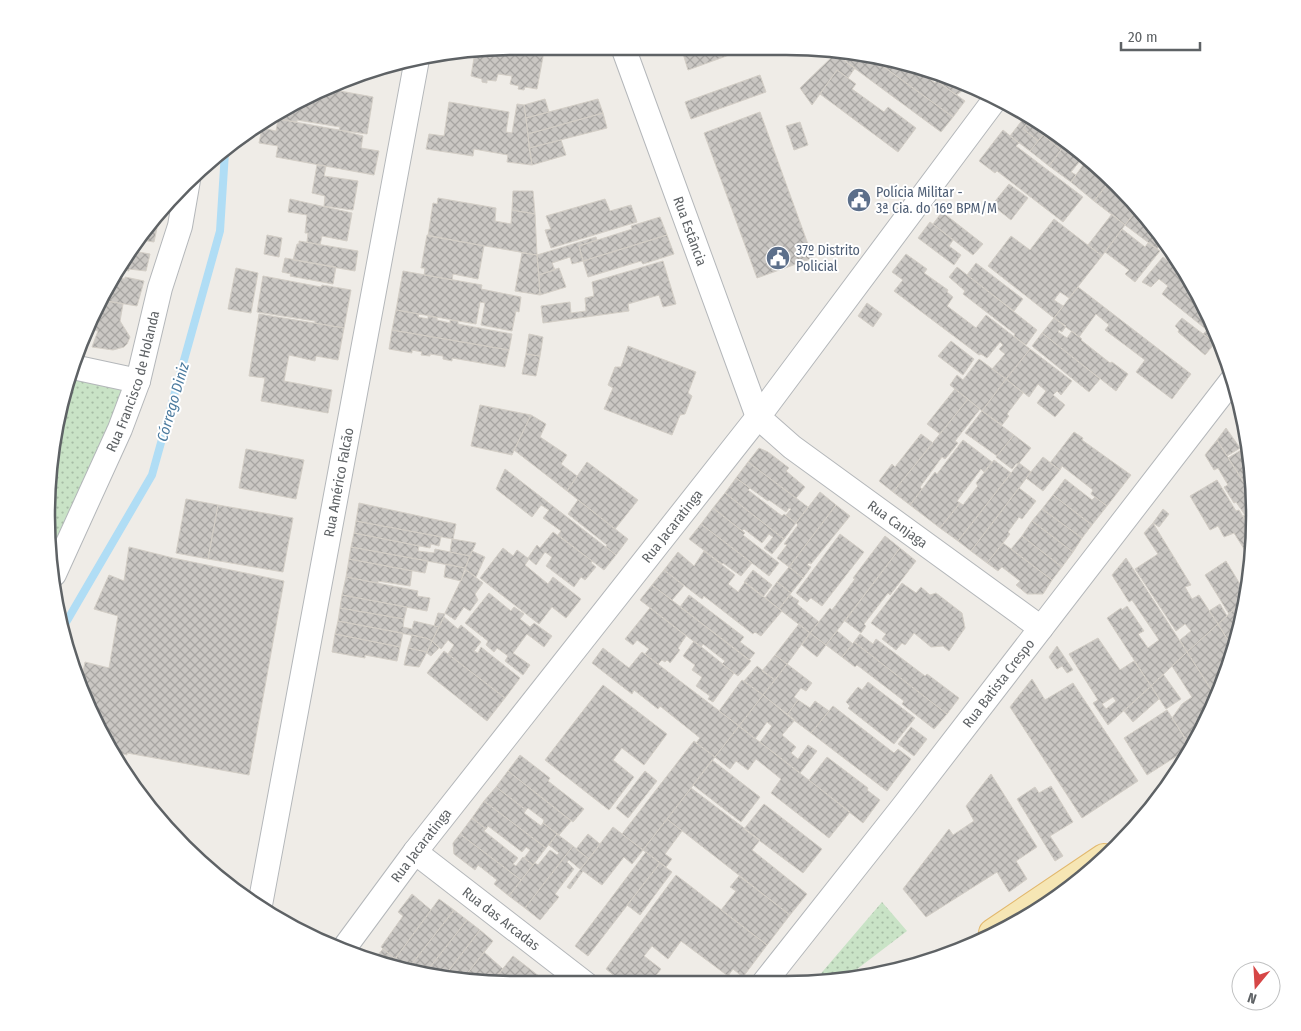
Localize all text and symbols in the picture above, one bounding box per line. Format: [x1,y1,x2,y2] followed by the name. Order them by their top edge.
[1121,20,1200,52] scale bar
[1128,28,1158,46] text: 20 m
[876,184,997,217] place label: Polícia Militar - 3ª Cia. do 16º BPM/M
[846,187,872,213] public building icon: Polícia Militar - 3ª Cia. do 16º BPM/M
[669,194,710,269] street label: Rua Estância
[796,242,860,275] place label: 37º Distrito Policial
[765,245,791,271] public building icon: 37º Distrito Policial
[103,309,163,455] street label: Rua Francisco de Holanda
[153,360,193,444] water label: Córrego Diniz
[320,426,357,538] street label: Rua Américo Falcão
[638,486,707,566] street label: Rua Jacaratinga
[864,497,931,552] street label: Rua Canjaga
[959,636,1038,731] street label: Rua Batista Crespo
[388,805,455,886] street label: Rua Jacaratinga
[459,884,543,954] street label: Rua das Arcadas
[1231,961,1281,1011] north arrow
[1246,989,1259,1007] text: N

